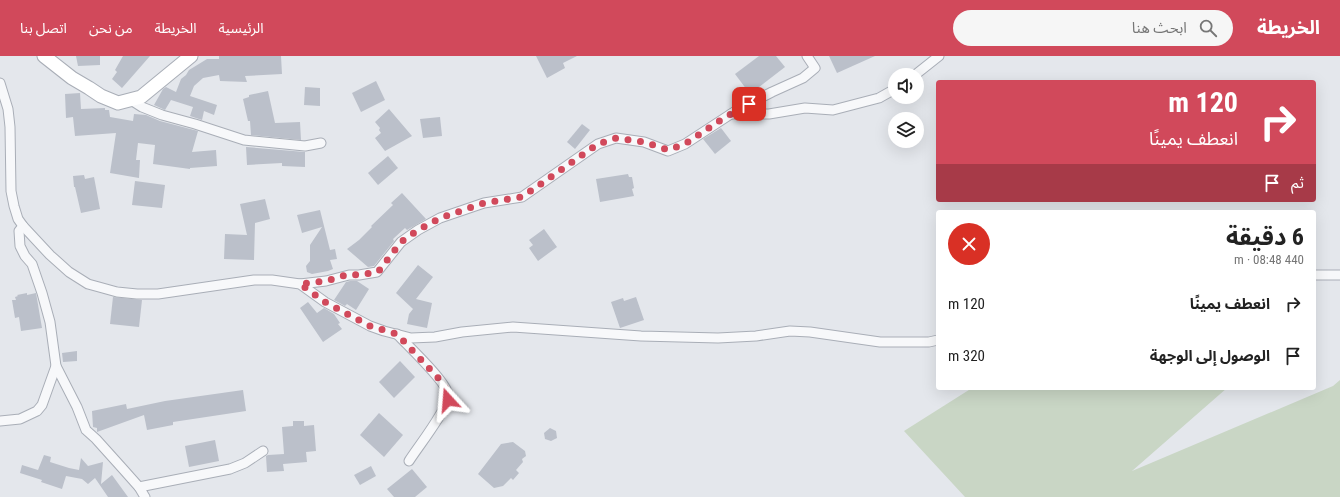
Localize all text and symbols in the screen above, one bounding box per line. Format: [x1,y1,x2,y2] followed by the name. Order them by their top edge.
[953,10,1233,46] search box
[1257,16,1320,39] text: الخريطة
[1197,17,1219,39] icon: search
[1132,19,1187,37] text: ابحث هنا
[20,20,67,36] text: اتصل بنا
[89,20,133,36] text: من نحن
[155,20,197,36] text: الخريطة
[219,20,264,36] text: الرئيسية
[888,68,924,148] map controls
[888,68,924,104] button: sound
[1168,86,1238,119] text: 120 m
[732,87,766,121] pin
[738,93,760,115] icon: arrive
[1252,96,1304,148] icon: right
[888,112,924,148] button: layers
[1149,128,1238,149] text: انعطف يمينًا
[1261,172,1283,194] icon: arrive
[1291,174,1304,192] text: ثم
[948,223,990,265] button: close
[1226,223,1304,251] text: 6 دقيقة
[1234,252,1304,267] text: 440 m · 08:48
[1282,293,1304,315] icon: right
[948,295,985,313] text: 120 m
[1190,295,1270,313] text: انعطف يمينًا
[1282,345,1304,367] icon: arrive
[948,347,985,365] text: 320 m
[1150,347,1270,365] text: الوصول إلى الوجهة
[427,379,469,421] position arrow

